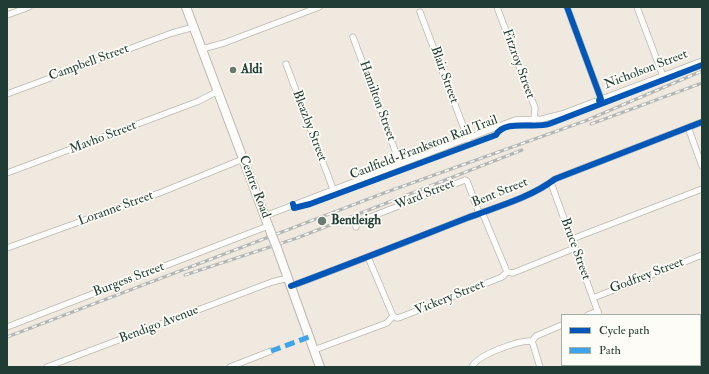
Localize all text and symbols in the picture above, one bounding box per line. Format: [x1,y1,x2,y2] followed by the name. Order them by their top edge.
[498,27,538,101] street label: Fitzroy Street
[47,41,131,85] street label: Campbell Street
[426,44,462,106] street label: Blair Street
[602,47,690,93] street label: Nicholson Street
[355,59,399,143] street label: Hamilton Street
[241,62,262,78] place label: Aldi
[228,65,238,75] marker: Aldi
[288,88,330,164] street label: Bleazby Street
[348,113,500,183] street label: Caulfield-Frankston Rail Trail
[67,118,139,158] street label: Mavho Street
[235,153,273,221] street label: Centre Road
[470,175,530,211] street label: Bent Street
[393,176,457,214] street label: Ward Street
[76,188,156,230] street label: Loranne Street
[331,213,381,229] place label: Bentleigh
[316,215,328,227] marker: Bentleigh
[557,216,593,282] street label: Bruce Street
[608,255,686,297] street label: Godfrey Street
[91,259,167,301] street label: Burgess Street
[413,277,487,319] street label: Vickery Street
[117,303,201,347] street label: Bendigo Avenue
[561,314,701,366] legend
[599,323,649,338] text: Cycle path
[599,343,621,358] text: Path

